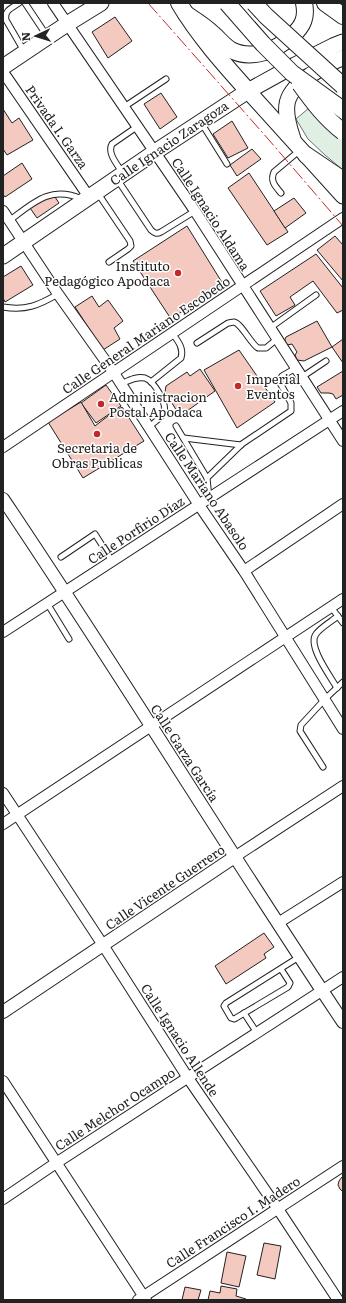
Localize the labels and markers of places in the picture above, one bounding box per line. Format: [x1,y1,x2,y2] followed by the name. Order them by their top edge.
[44,256,170,290] place label: Instituto Pedagógico Apodaca
[173,268,183,278] marker: Instituto Pedagógico Apodaca
[246,369,301,403] place label: Imperial Eventos
[233,381,243,391] marker: Imperial Eventos
[109,387,207,421] place label: Administracion Postal Apodaca
[96,399,106,409] marker: Administracion Postal Apodaca
[92,429,102,439] marker: Secretaria de Obras Publicas
[52,438,142,472] place label: Secretaria de Obras Publicas

